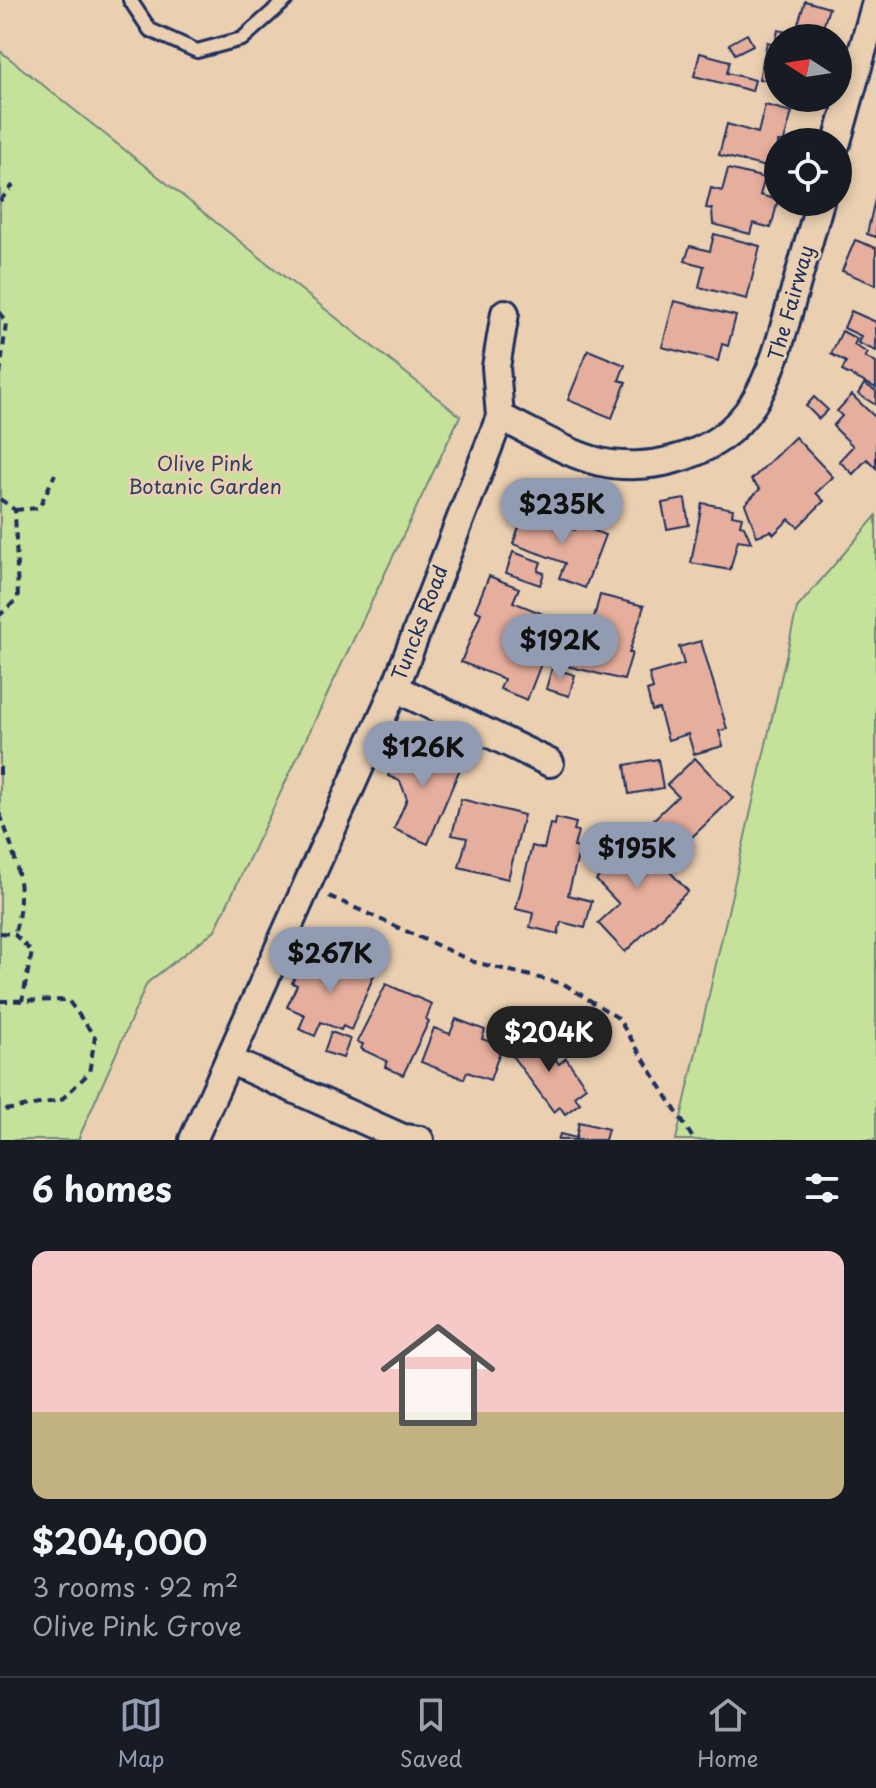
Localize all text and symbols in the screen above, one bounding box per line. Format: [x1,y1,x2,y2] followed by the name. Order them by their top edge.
[764,24,852,112] north arrow
[764,24,852,216] map controls
[764,128,852,216] button: locate
[759,242,821,364] street label: The Fairway
[128,448,282,501] park label: Olive Pink Botanic Garden
[506,478,618,546] pin: $235K
[519,484,605,523] text: $235K
[383,561,455,685] street label: Tuncks Road
[504,614,616,682] pin: $192K
[520,620,600,659] text: $192K
[367,721,479,789] pin: $126K
[382,727,464,766] text: $126K
[581,822,693,890] pin: $195K
[598,828,676,867] text: $195K
[274,927,386,995] pin: $267K
[287,933,373,972] text: $267K
[493,1006,605,1074] pin: $204K
[504,1012,594,1051] text: $204K
[32,1162,172,1214] text: 6 homes
[800,1166,844,1210] icon: filters
[366,1303,510,1447] icon: home
[32,1515,207,1567] text: $204,000
[32,1567,238,1606] text: 3 rooms · 92 m²
[32,1606,242,1645] text: Olive Pink Grove
[118,1693,165,1774] tab: Map
[400,1693,462,1774] tab: Saved
[697,1693,758,1774] tab: Home

